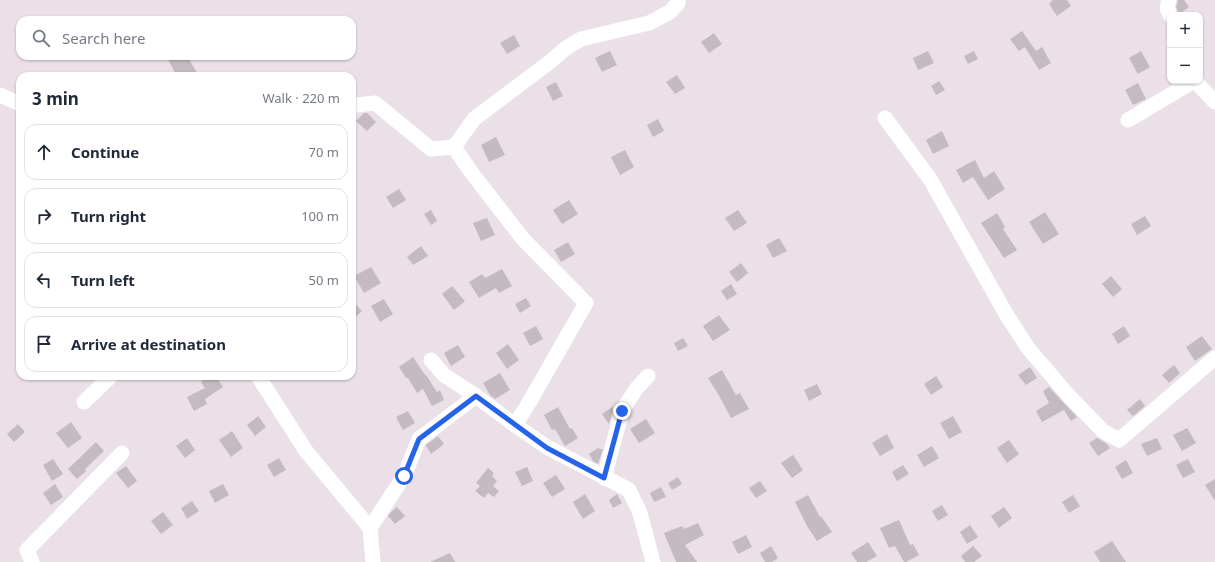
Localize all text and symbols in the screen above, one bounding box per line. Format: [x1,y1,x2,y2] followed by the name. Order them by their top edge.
[1167,12,1203,84] map controls
[1167,12,1203,48] button: +
[16,16,356,60] search box
[30,27,52,49] icon: search
[62,28,145,48] text: Search here
[1167,48,1203,84] button: −
[32,87,79,110] text: 3 min
[262,89,340,107] text: Walk · 220 m
[33,141,55,163] icon: ahead
[71,142,139,162] text: Continue
[309,143,339,161] text: 70 m
[33,205,55,227] icon: right
[71,206,146,226] text: Turn right
[301,207,339,225] text: 100 m
[33,269,55,291] icon: left
[71,270,135,290] text: Turn left
[309,271,339,289] text: 50 m
[33,333,55,355] icon: arrive
[71,334,226,354] text: Arrive at destination
[613,402,631,420] route end
[395,467,413,485] route start

